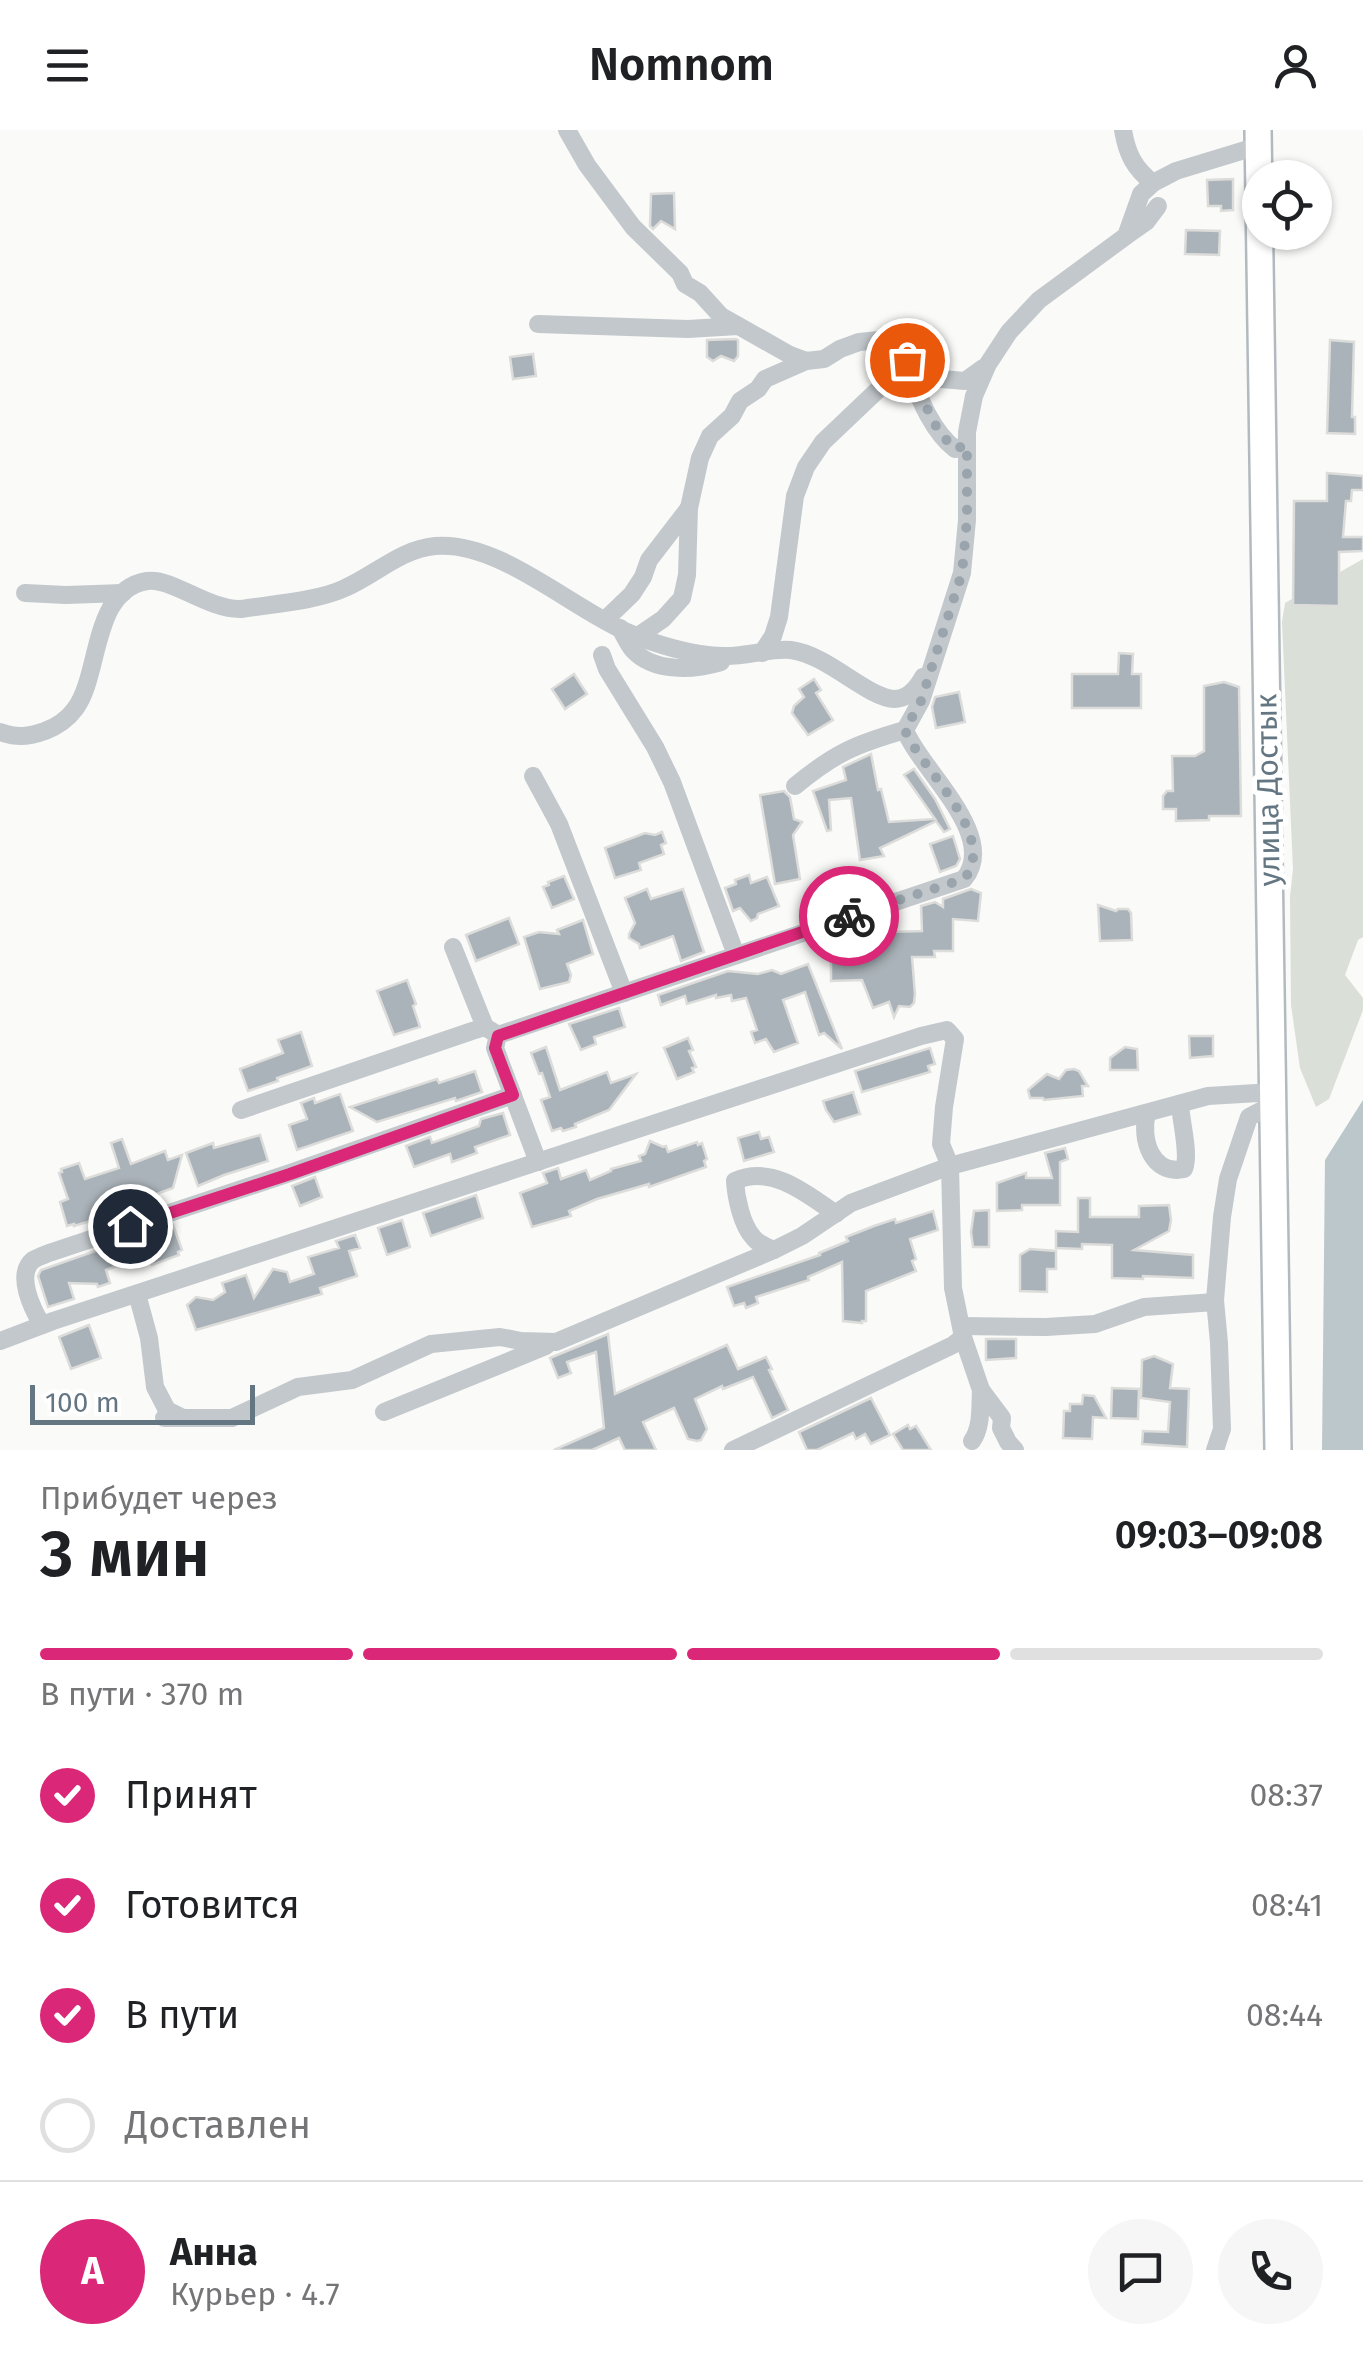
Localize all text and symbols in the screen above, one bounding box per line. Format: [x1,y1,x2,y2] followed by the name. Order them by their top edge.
[40,38,95,93] icon: menu
[589,38,774,92] text: Nomnom
[1268,38,1323,93] icon: person
[1242,160,1332,250] map controls
[1242,160,1332,250] button: locate
[865,318,950,403] pin
[880,333,935,388] icon: bag
[1248,693,1288,887] street label: улица Достык
[799,866,899,966] courier
[822,889,877,944] icon: bike
[88,1184,173,1269] pin
[103,1199,158,1254] icon: home
[30,1380,255,1424] scale bar
[45,1386,120,1419] text: 100 m
[40,1479,278,1517] text: Прибудет через
[1115,1512,1323,1558] text: 09:03–09:08
[40,1515,210,1593] text: 3 мин
[40,1675,244,1713] text: В пути · 370 m
[40,1768,95,1823] icon: check
[125,1772,257,1818] text: Принят
[1250,1776,1323,1814] text: 08:37
[40,1878,95,1933] icon: check
[125,1882,300,1928] text: Готовится
[1251,1886,1323,1924] text: 08:41
[40,1988,95,2043] icon: check
[125,1992,239,2038] text: В пути
[1246,1996,1323,2034] text: 08:44
[125,2102,311,2148] text: Доставлен
[1088,2219,1193,2324] button: chat
[1218,2219,1323,2324] button: phone
[170,2229,258,2275] text: Анна
[81,2248,104,2294] text: А
[170,2275,340,2313] text: Курьер · 4.7

